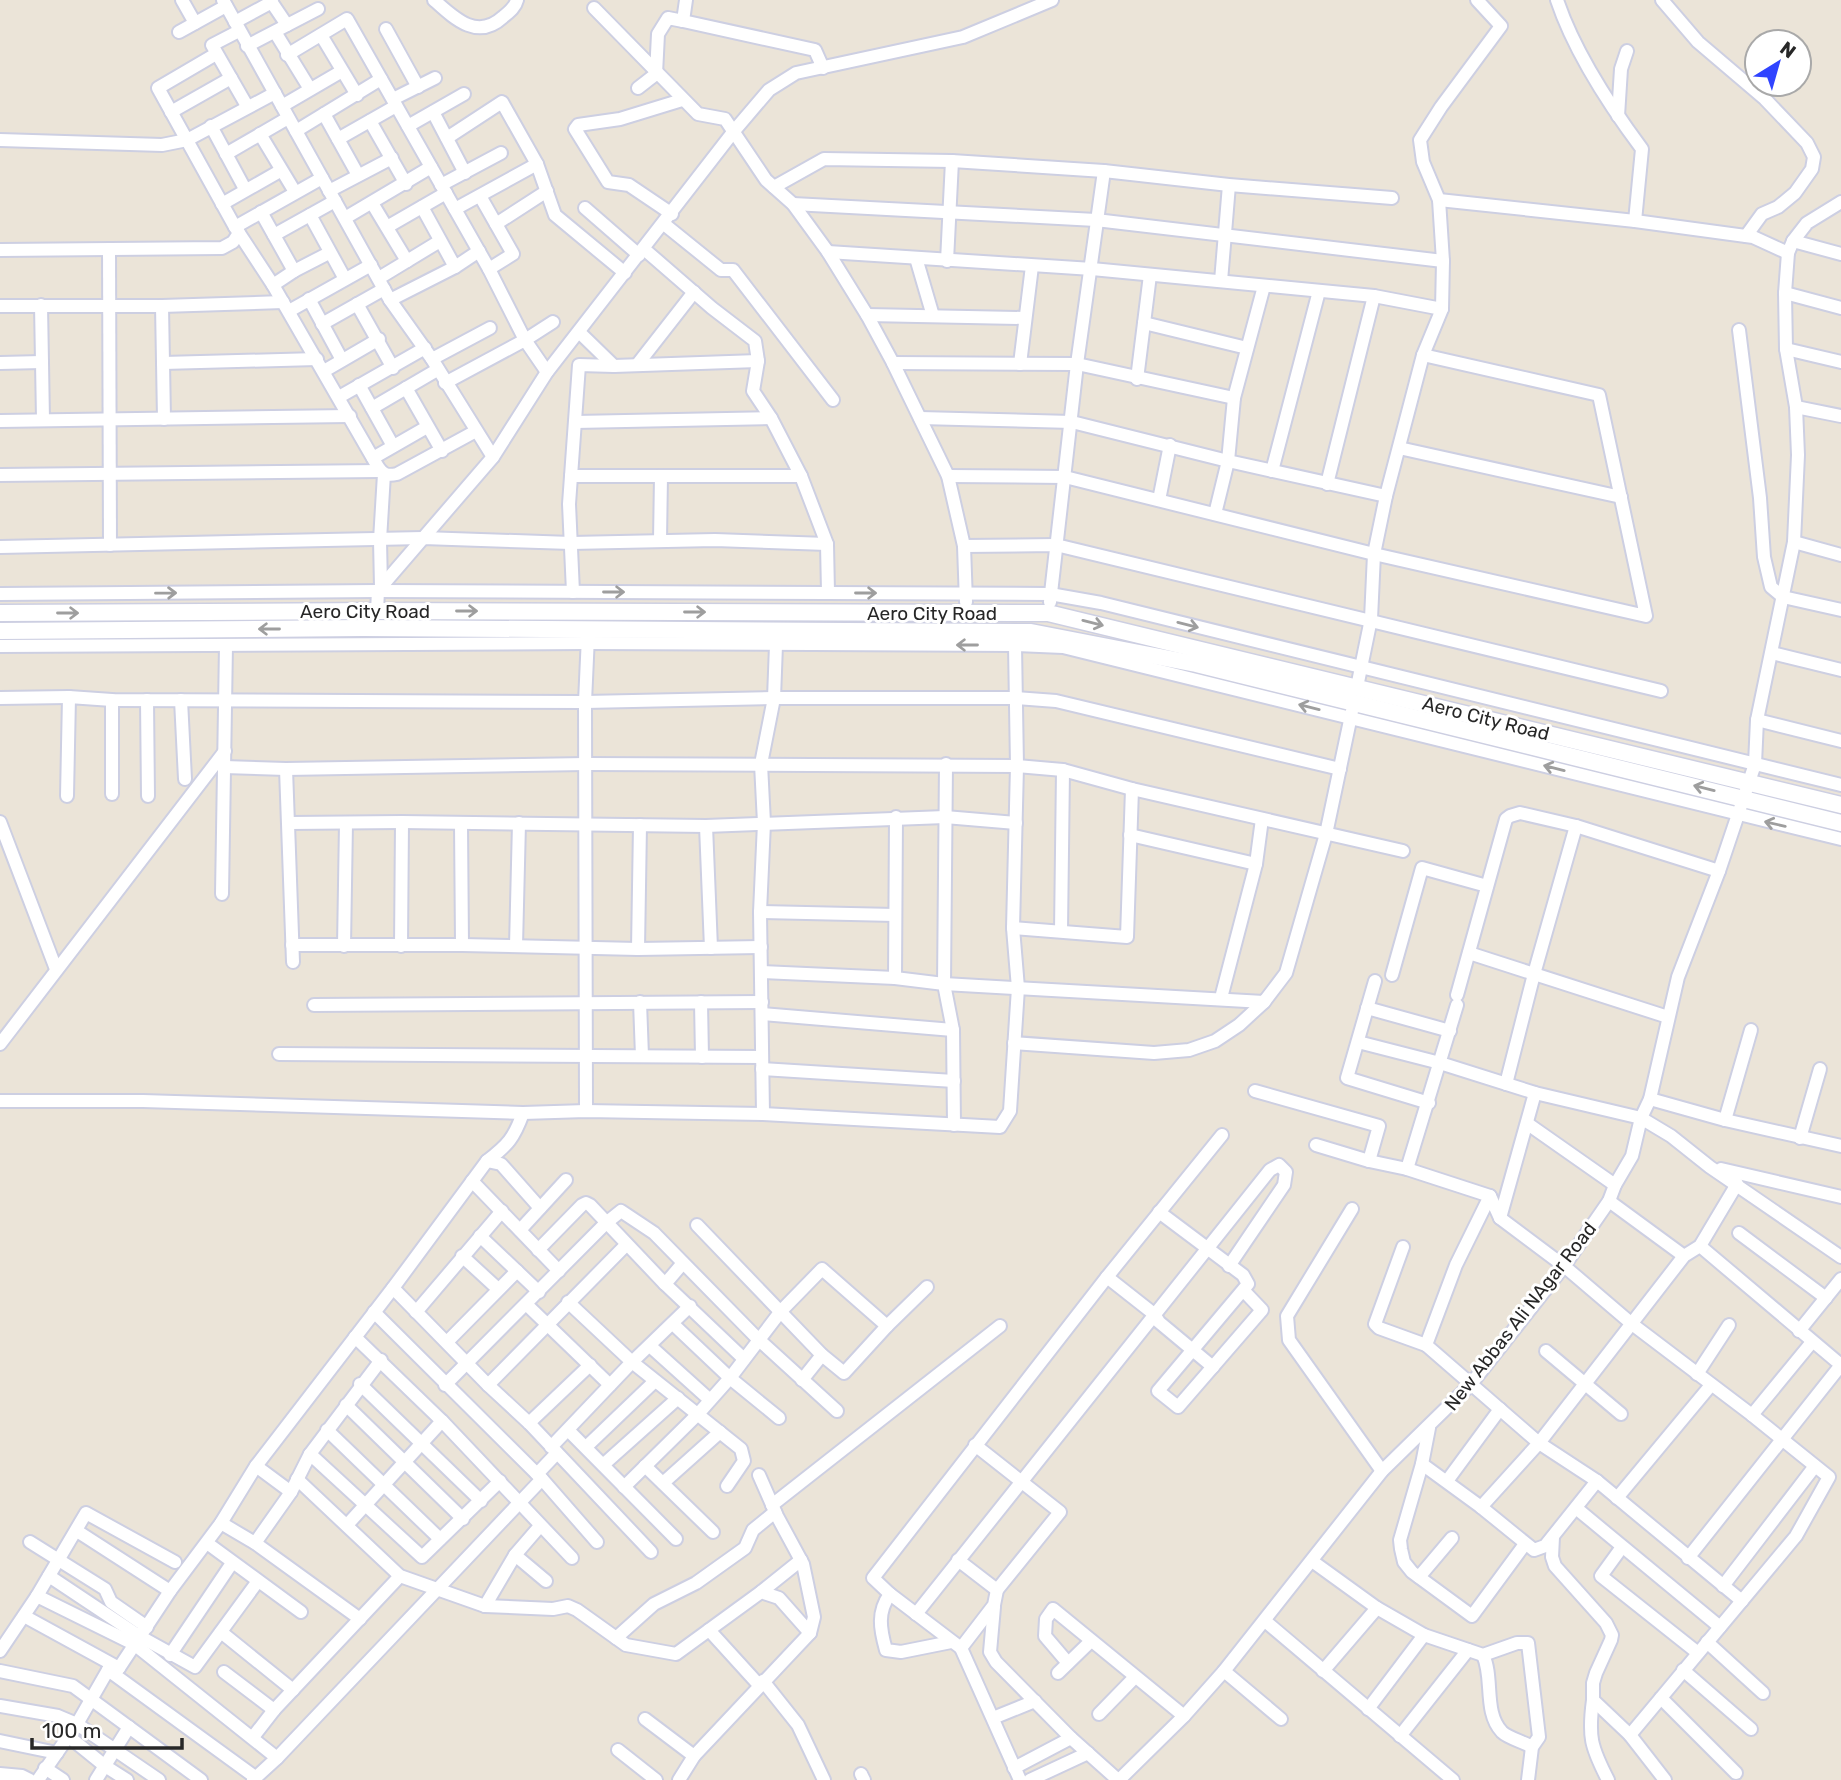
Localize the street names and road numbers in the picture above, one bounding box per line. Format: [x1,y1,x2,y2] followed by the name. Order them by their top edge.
[300,600,430,623] street label: Aero City Road
[867,602,997,625] street label: Aero City Road
[1420,692,1552,745] street label: Aero City Road
[1440,1217,1601,1415] street label: New Abbas Ali NAgar Road

